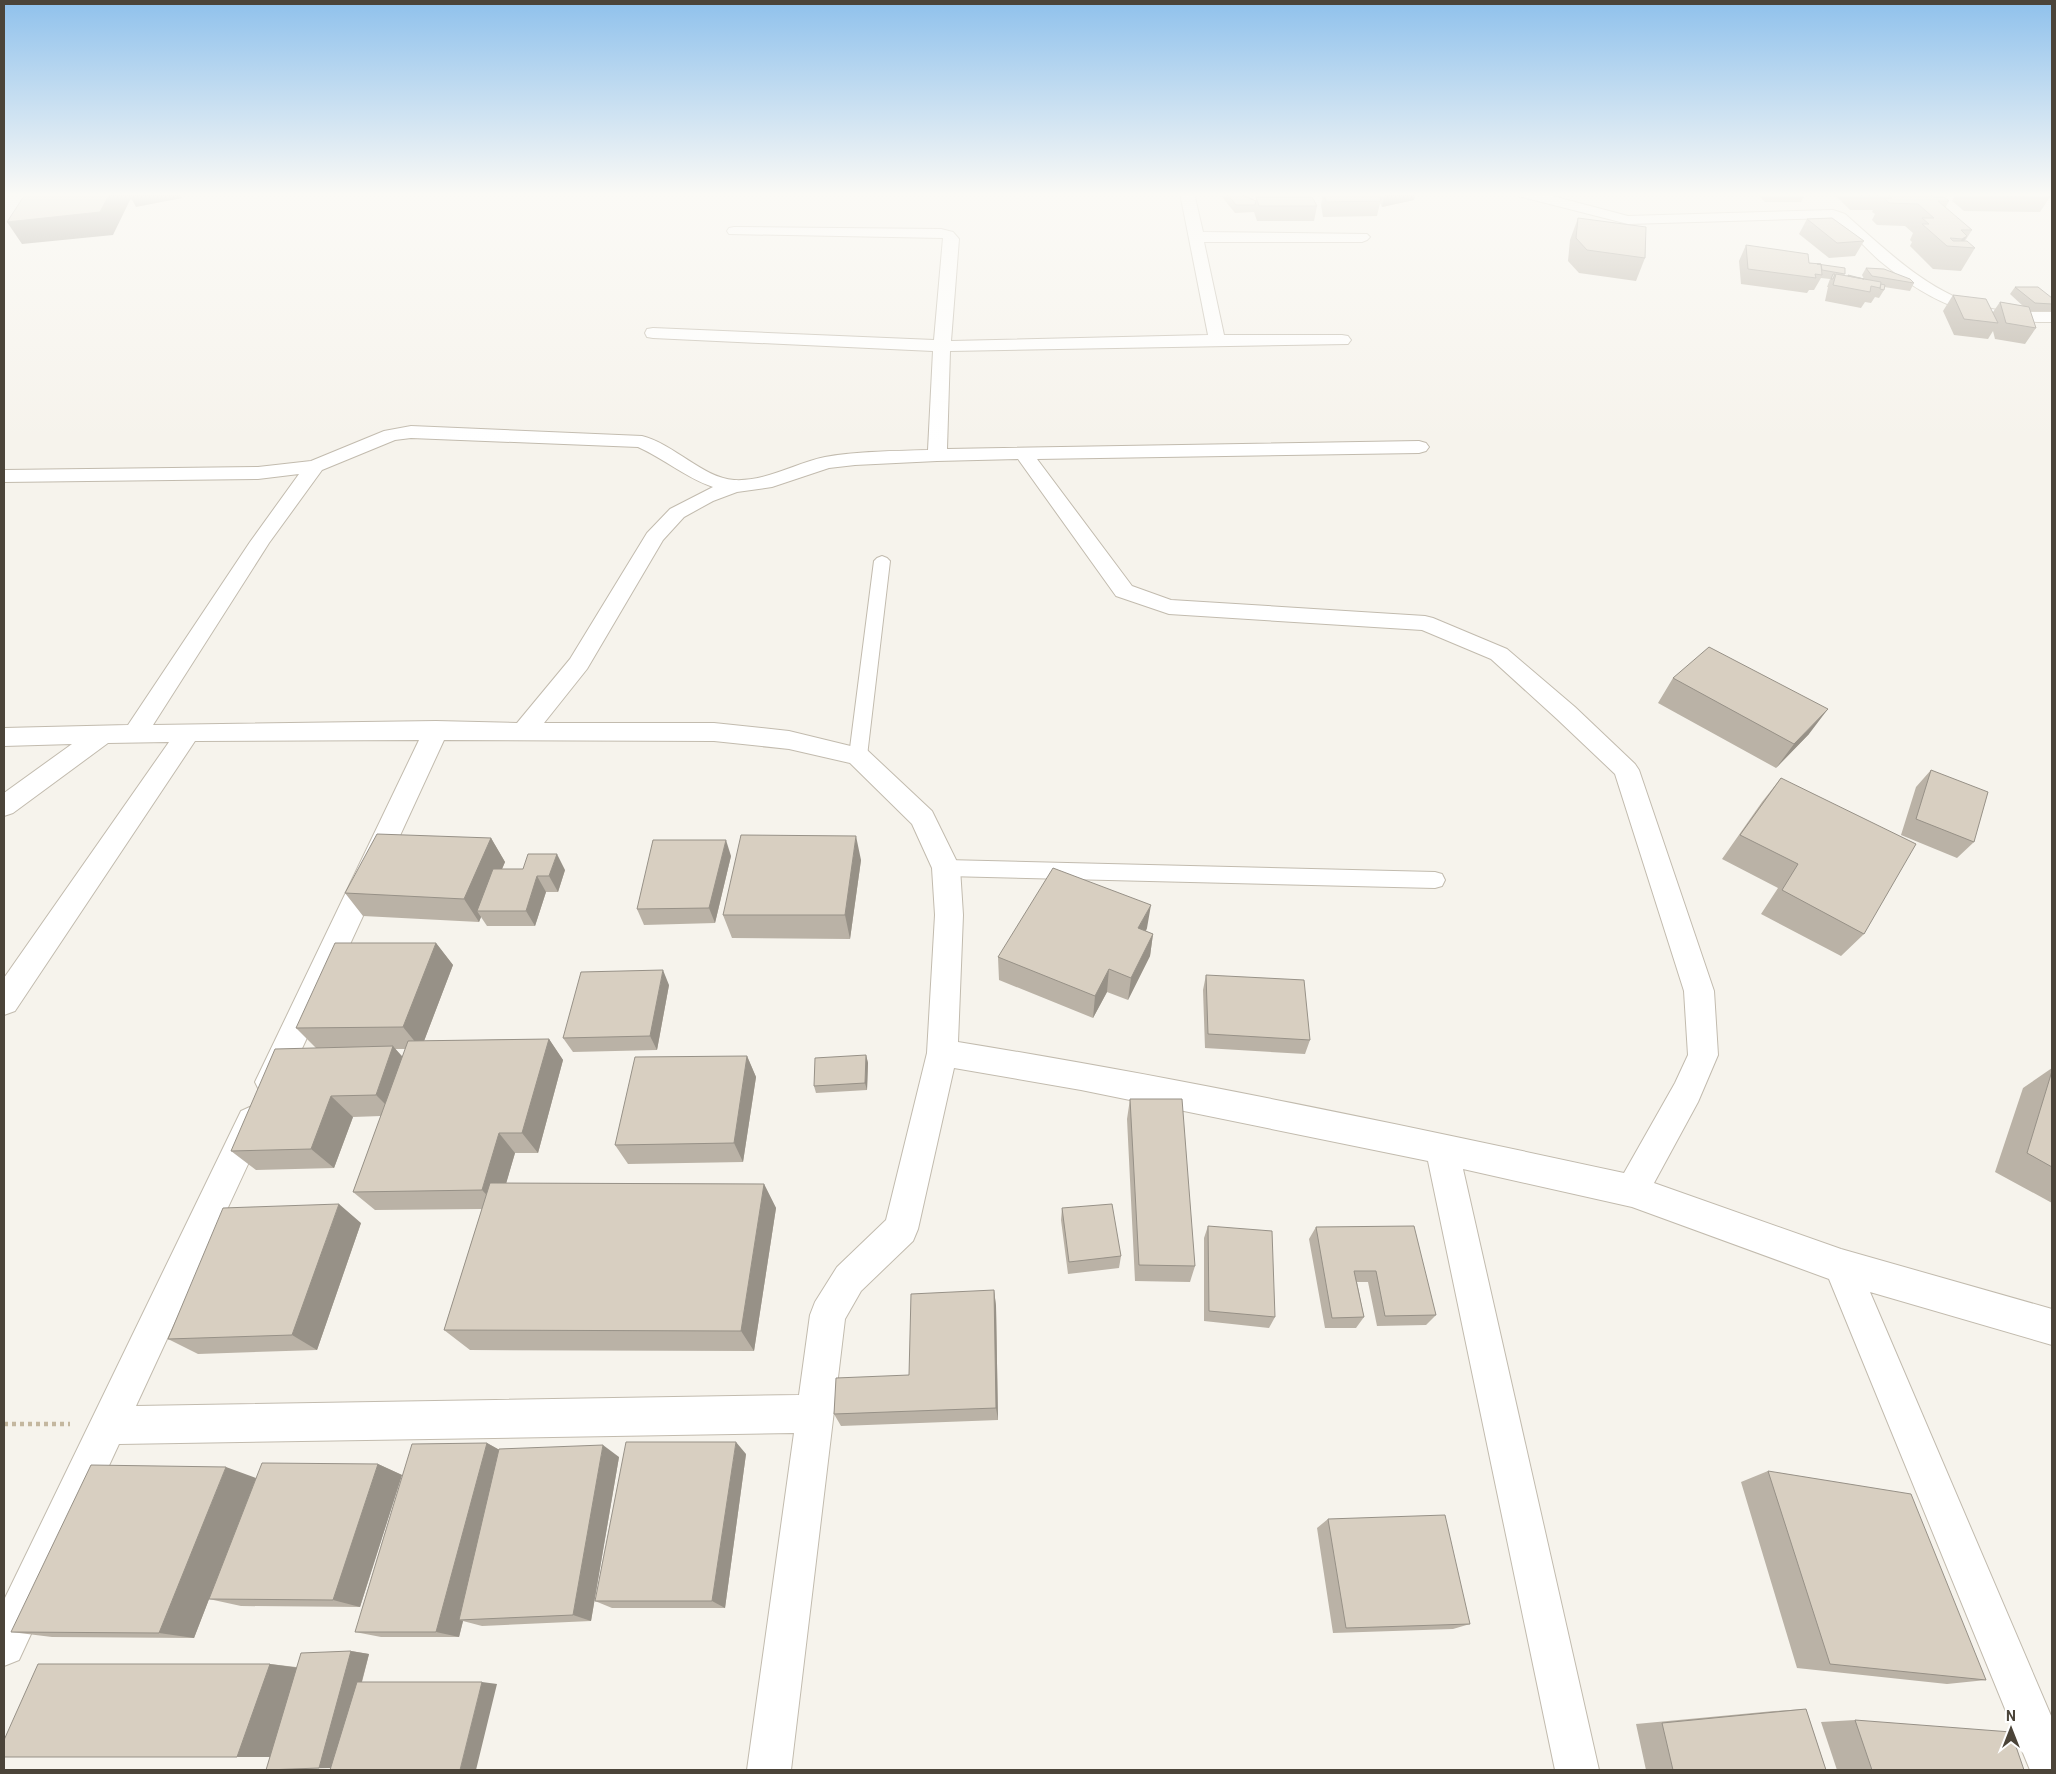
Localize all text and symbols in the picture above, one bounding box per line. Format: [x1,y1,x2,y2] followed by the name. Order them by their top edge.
[1986,1704,2036,1754] north arrow
[2006,1708,2016,1724] text: N

